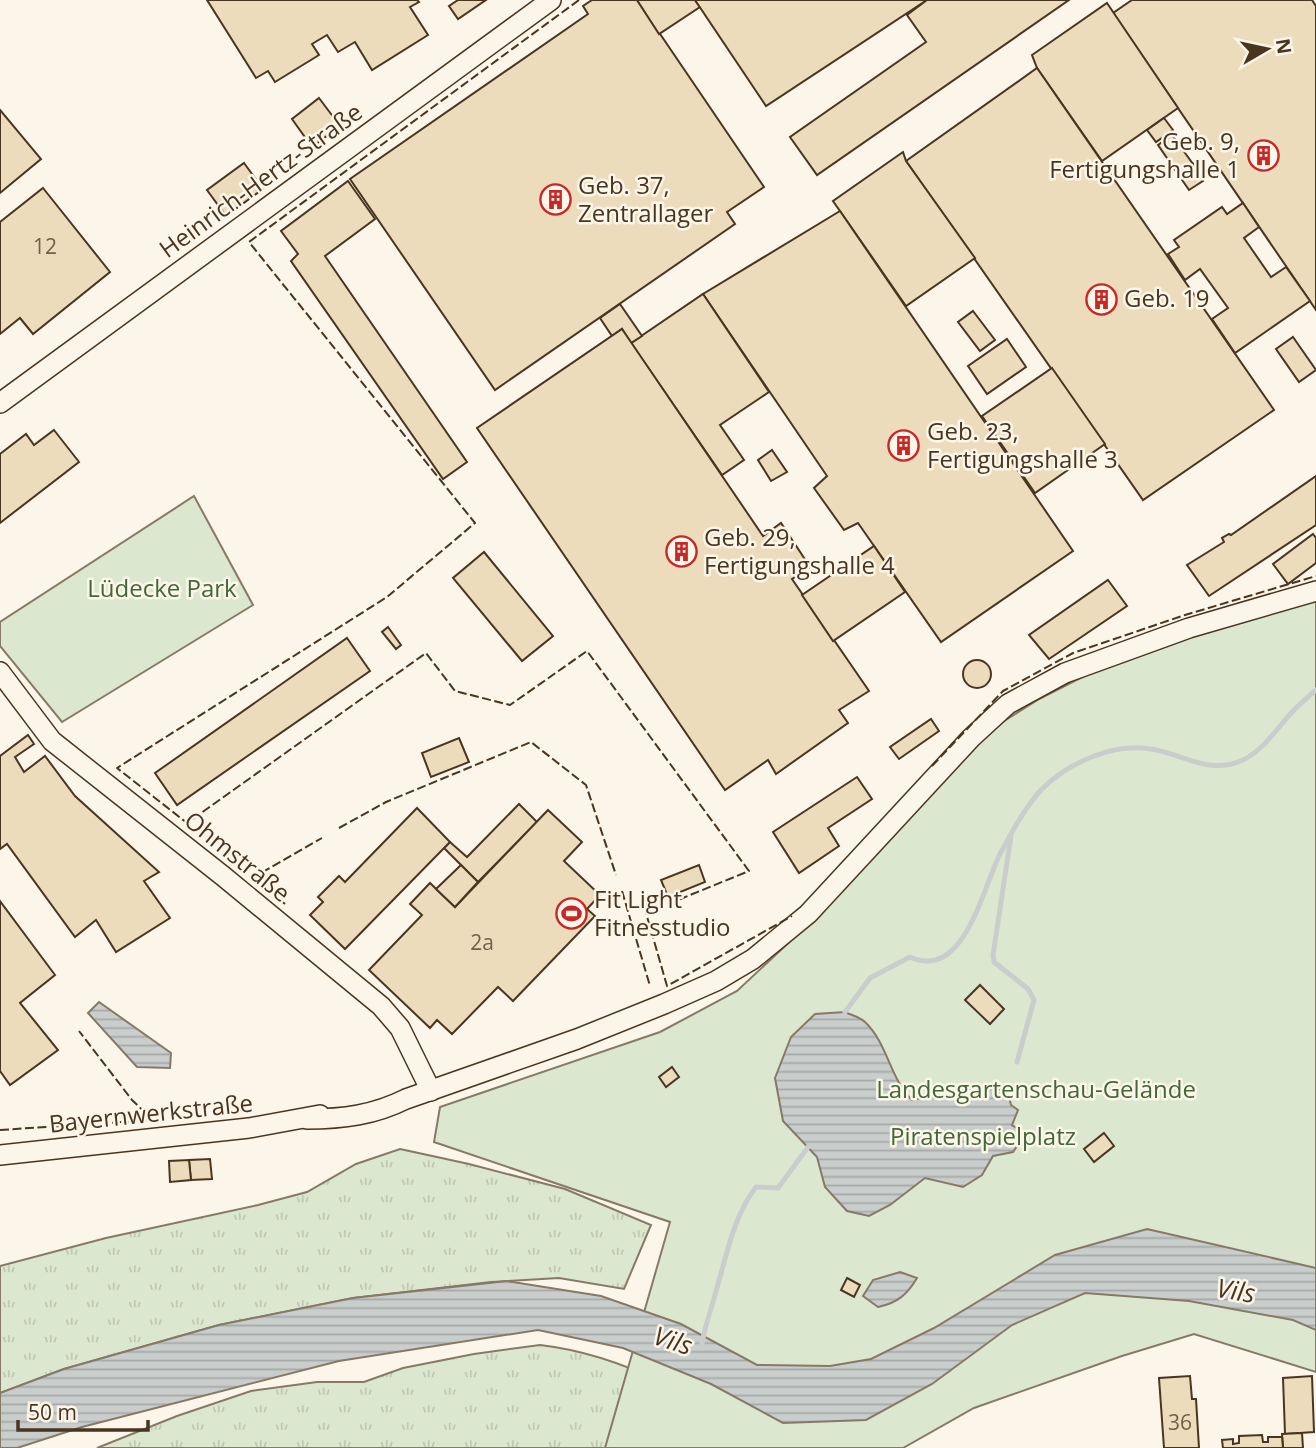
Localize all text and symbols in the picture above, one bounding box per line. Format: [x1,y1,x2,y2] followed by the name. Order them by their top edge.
[1232,14,1302,84] north arrow
[1270,37,1298,56] text: N
[152,95,368,265] street label: Heinrich-Hertz-Straße
[1049,124,1240,185] place label: Geb. 9, Fertigungshalle 1
[1246,139,1280,173] building icon: Geb. 9, Fertigungshalle 1
[578,168,714,229] place label: Geb. 37, Zentrallager
[538,183,572,217] building icon: Geb. 37, Zentrallager
[33,232,57,260] house number: 12
[1124,281,1210,314] place label: Geb. 19
[1084,282,1118,316] building icon: Geb. 19
[927,414,1118,475] place label: Geb. 23, Fertigungshalle 3
[887,429,921,463] building icon: Geb. 23, Fertigungshalle 3
[704,520,895,581] place label: Geb. 29, Fertigungshalle 4
[664,535,698,569] building icon: Geb. 29, Fertigungshalle 4
[87,571,237,604] park label: Lüdecke Park
[178,803,298,909] street label: Ohmstraße
[594,882,731,943] place label: Fit Light Fitnesstudio
[554,897,588,931] sports icon: Fit Light Fitnesstudio
[470,928,494,956] house number: 2a
[876,1072,1196,1105] park label: Landesgartenschau-Gelände
[47,1085,254,1140] street label: Bayernwerkstraße
[890,1119,1076,1152] park label: Piratenspielplatz
[1214,1269,1258,1311] water label: Vils
[649,1317,697,1363] water label: Vils
[18,1388,147,1432] scale bar
[28,1398,77,1426] text: 50 m
[1168,1408,1192,1436] house number: 36

